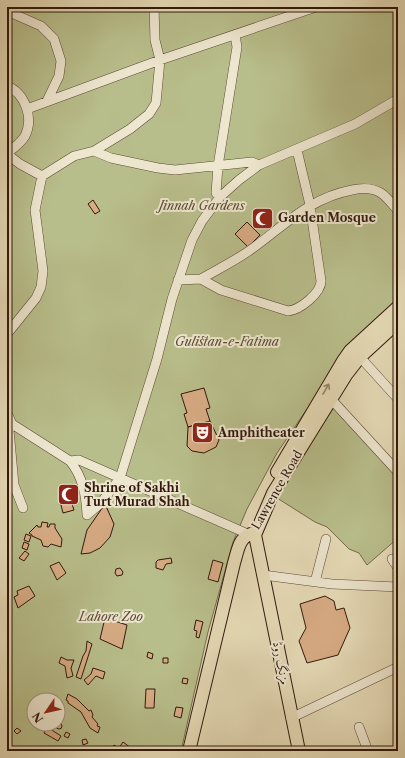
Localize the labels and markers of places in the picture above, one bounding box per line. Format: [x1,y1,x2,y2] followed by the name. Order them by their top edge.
[250,205,276,231] mosque icon: Garden Mosque
[278,210,376,225] place label: Garden Mosque
[189,420,215,446] theatre icon: Amphitheater
[217,425,305,440] place label: Amphitheater
[84,480,191,509] place label: Shrine of Sakhi Turt Murad Shah
[56,482,82,508] mosque icon: Shrine of Sakhi Turt Murad Shah

